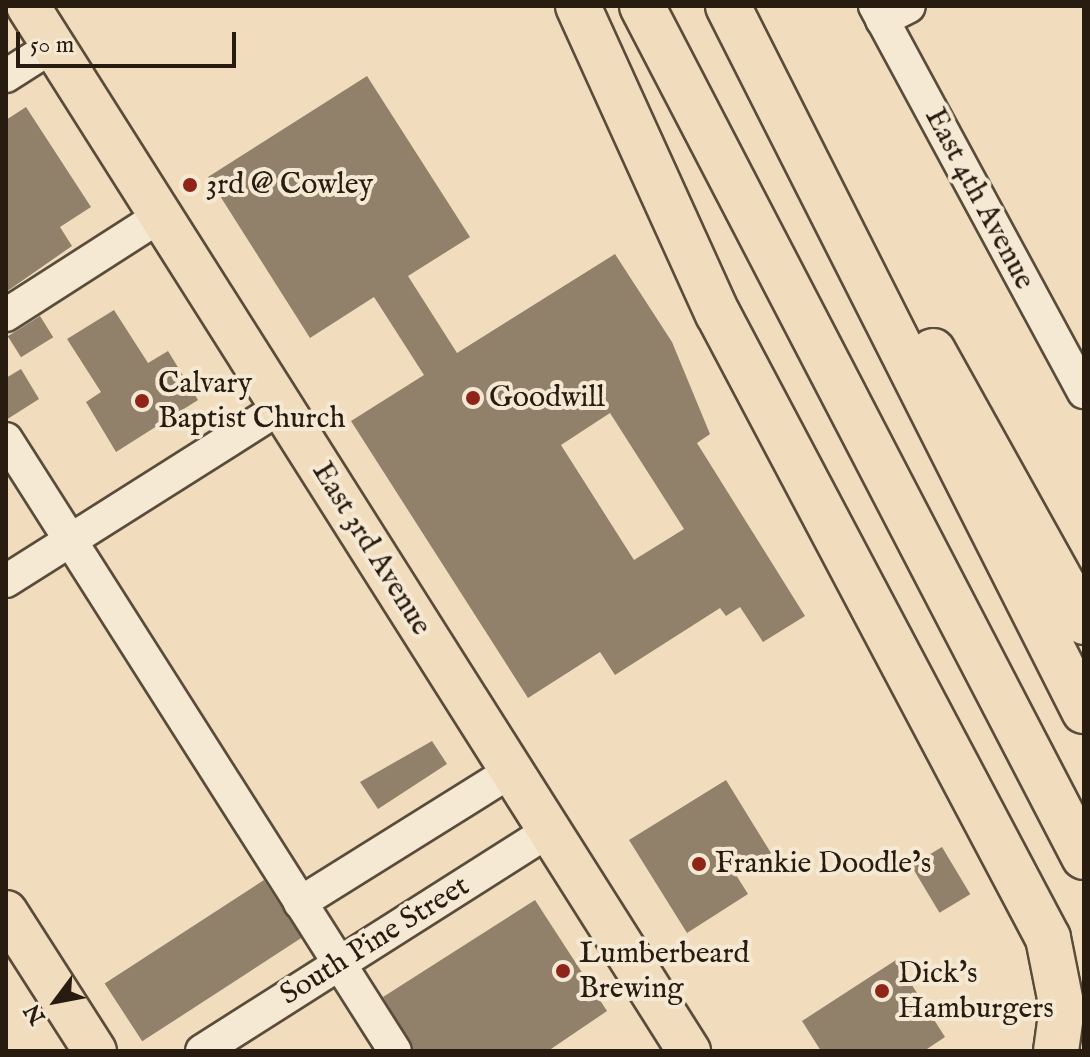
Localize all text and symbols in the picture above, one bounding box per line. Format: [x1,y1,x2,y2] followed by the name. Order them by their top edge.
[20,16,240,66] scale bar
[30,30,74,61] text: 50 m
[916,102,1042,296] street label: East 4th Avenue
[206,167,373,203] place label: 3rd @ Cowley
[181,176,199,194] marker: 3rd @ Cowley
[158,366,345,436] place label: Calvary Baptist Church
[489,380,605,416] place label: Goodwill
[464,389,482,407] marker: Goodwill
[133,392,151,410] marker: Calvary Baptist Church
[303,456,439,642] street label: East 3rd Avenue
[715,846,931,882] place label: Frankie Doodle’s
[690,855,708,873] marker: Frankie Doodle’s
[274,869,476,1013] street label: South Pine Street
[579,936,750,1006] place label: Lumberbeard Brewing
[898,956,1054,1026] place label: Dick's Hamburgers
[16,961,96,1041] north arrow
[554,962,572,980] marker: Lumberbeard Brewing
[873,982,891,1000] marker: Dick's Hamburgers
[19,998,53,1029] text: N

